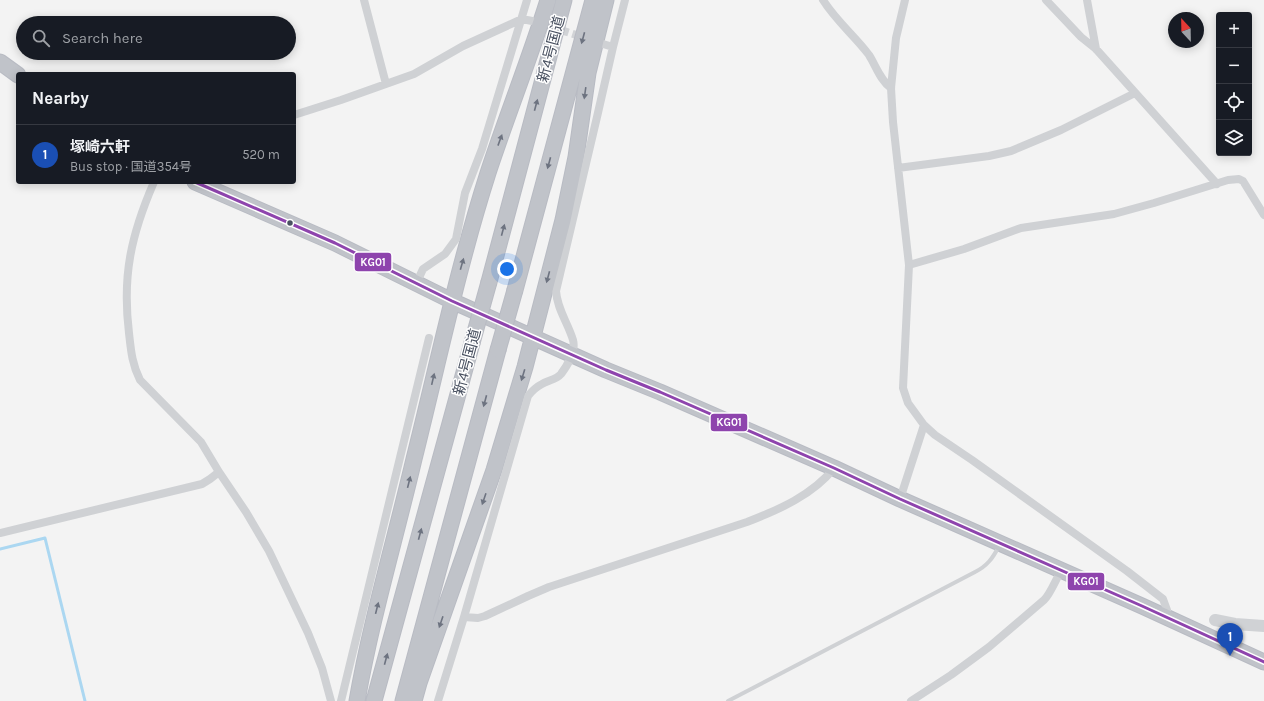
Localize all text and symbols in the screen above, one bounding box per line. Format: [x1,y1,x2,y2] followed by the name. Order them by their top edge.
[1168,12,1204,48] north arrow
[1216,12,1252,156] map controls
[1216,12,1252,48] button: +
[533,14,569,84] street label: 新4号国道
[16,16,296,60] search box
[30,27,52,49] icon: search
[62,29,143,47] text: Search here
[580,32,586,44] one-way arrow
[1216,48,1252,84] button: −
[1216,84,1252,120] button: locate
[582,87,588,99] one-way arrow
[32,88,89,108] text: Nearby
[534,99,540,111] one-way arrow
[1216,120,1252,156] button: layers
[497,133,503,145] one-way arrow
[70,138,130,156] text: 塚崎六軒
[43,147,47,162] text: 1
[242,147,280,162] text: 520 m
[546,157,552,169] one-way arrow
[70,159,192,174] text: Bus stop · 国道354号
[285,218,295,228] unlabelled marker
[500,224,506,236] one-way arrow
[354,252,392,272] line badge: KG01
[360,256,386,269] text: KG01
[459,258,465,270] one-way arrow
[497,259,517,279] your location
[545,271,551,283] one-way arrow
[449,327,485,397] street label: 新4号国道
[520,369,526,381] one-way arrow
[431,373,437,385] one-way arrow
[481,395,487,408] one-way arrow
[710,413,748,432] line badge: KG01
[716,416,742,429] text: KG01
[406,476,412,488] one-way arrow
[481,493,487,505] one-way arrow
[417,527,423,539] one-way arrow
[1067,572,1105,591] line badge: KG01
[1073,575,1099,588] text: KG01
[374,602,380,614] one-way arrow
[437,616,443,628] one-way arrow
[1217,623,1243,656] pin: 1
[383,653,389,665] one-way arrow

